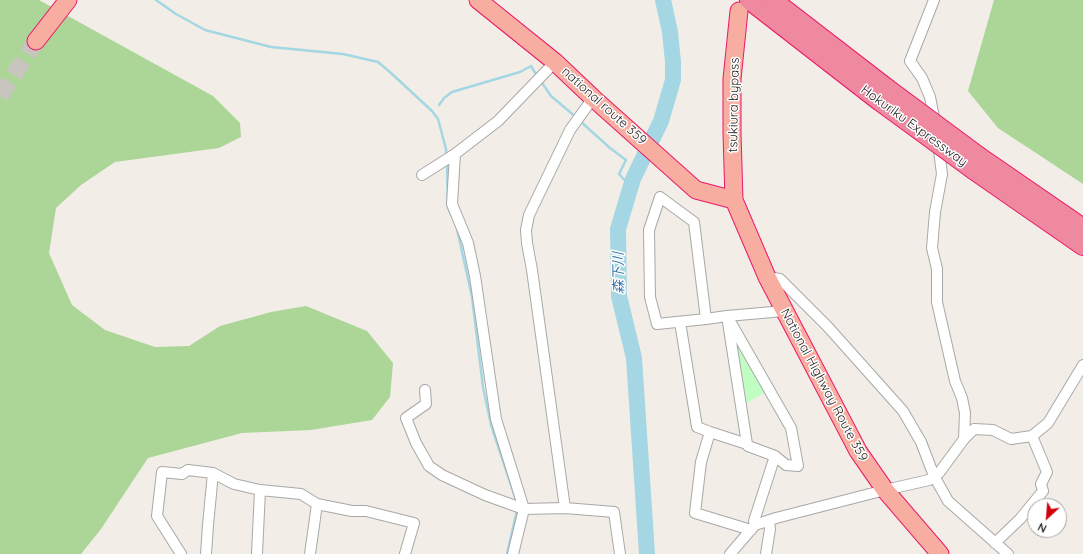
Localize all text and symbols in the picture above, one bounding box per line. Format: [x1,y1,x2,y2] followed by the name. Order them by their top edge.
[725,57,743,153] street label: tsukiura bypass
[558,64,650,148] street label: national route 359
[858,82,970,170] street label: Hokuriku Expressway
[610,252,628,294] water label: 森下川
[777,306,871,464] street label: National Highway Route 359
[1027,498,1067,538] north arrow
[1035,520,1049,536] text: N

